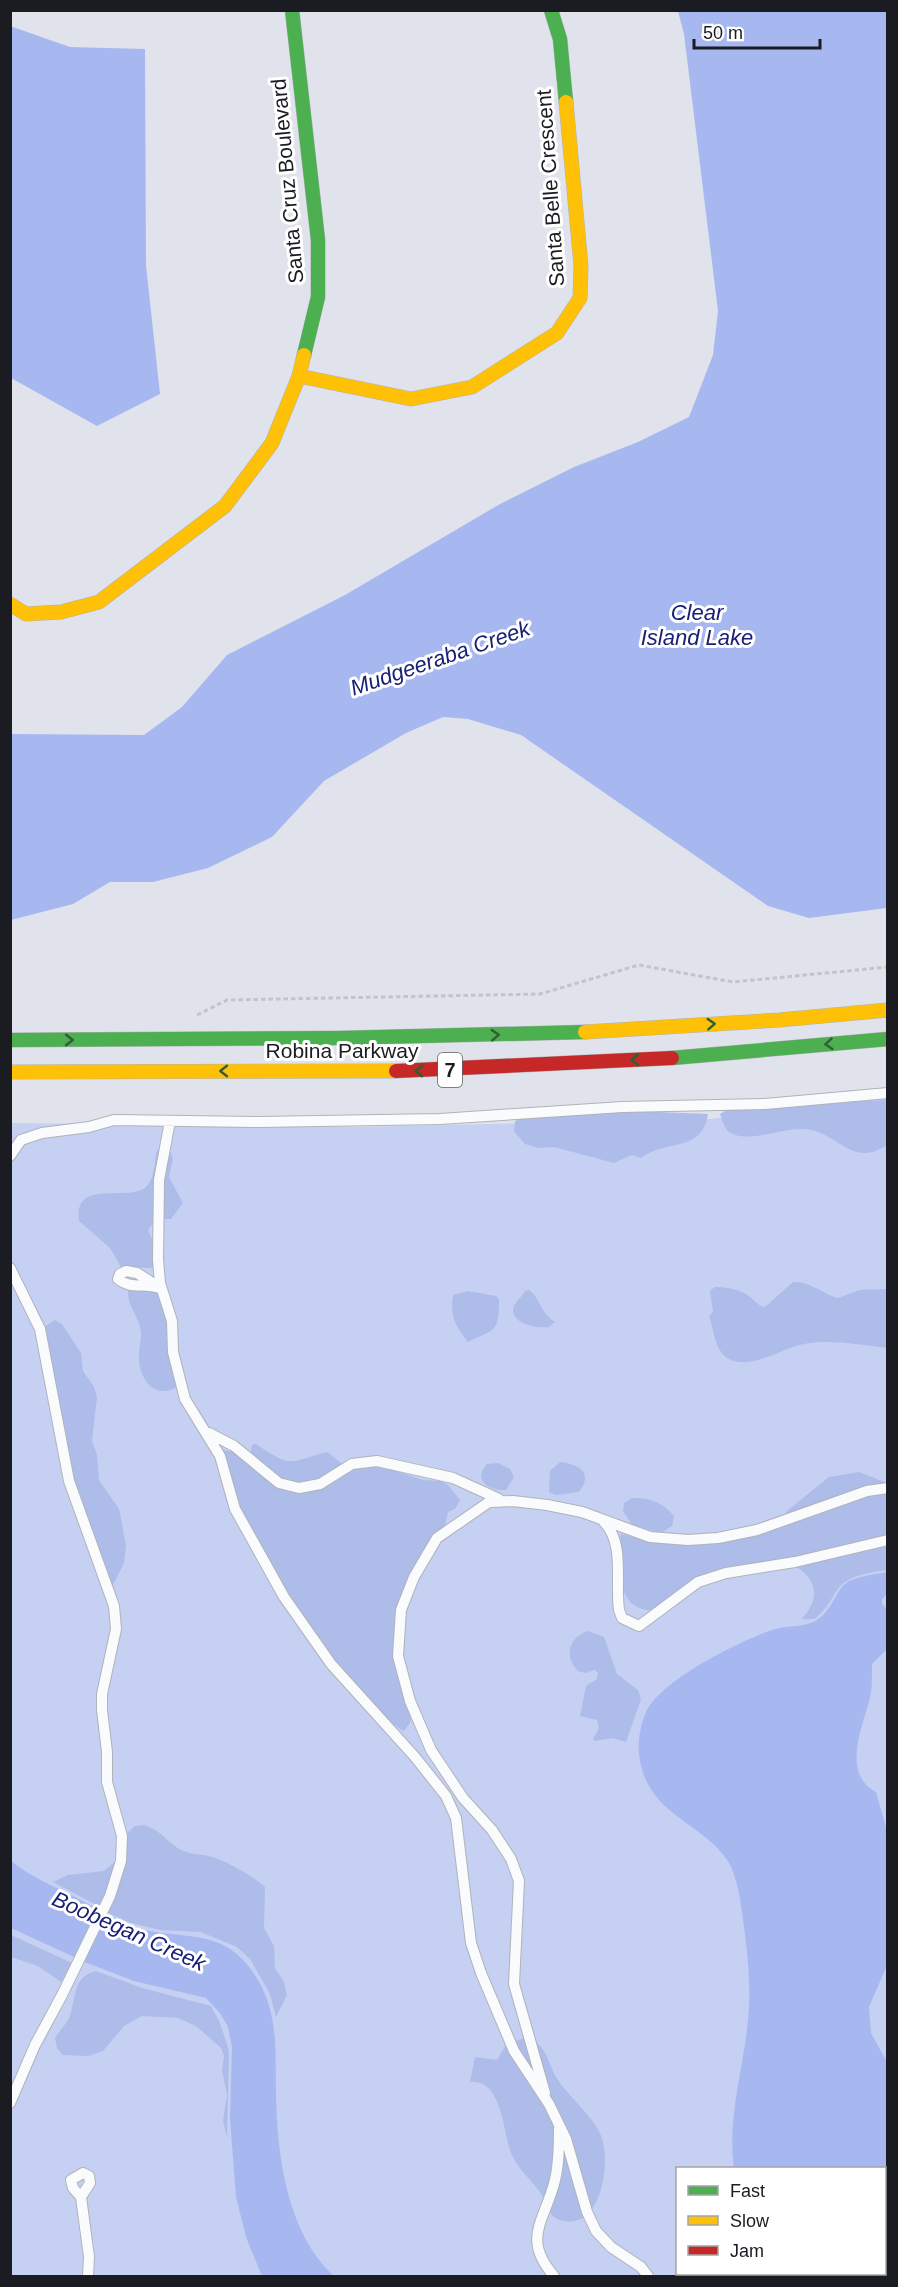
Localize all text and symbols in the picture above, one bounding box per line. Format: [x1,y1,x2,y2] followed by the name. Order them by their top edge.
[694,12,820,50] scale bar
[703,23,743,43] text: 50 m
[267,78,307,284] street label: Santa Cruz Boulevard
[532,89,568,287] street label: Santa Belle Crescent
[641,600,753,650] water label: Clear Island Lake
[347,615,534,700] water label: Mudgeeraba Creek
[706,1017,715,1030] one-way arrow
[490,1028,499,1041] one-way arrow
[64,1034,73,1046] one-way arrow
[825,1037,834,1050] one-way arrow
[266,1039,419,1062] street label: Robina Parkway
[438,1053,462,1087] road number: 7
[630,1054,639,1067] one-way arrow
[220,1065,229,1077] one-way arrow
[415,1065,424,1077] one-way arrow
[48,1886,210,1976] water label: Boobegan Creek
[676,2167,886,2275] legend
[730,2181,765,2201] text: Fast
[730,2211,770,2231] text: Slow
[730,2241,764,2261] text: Jam

